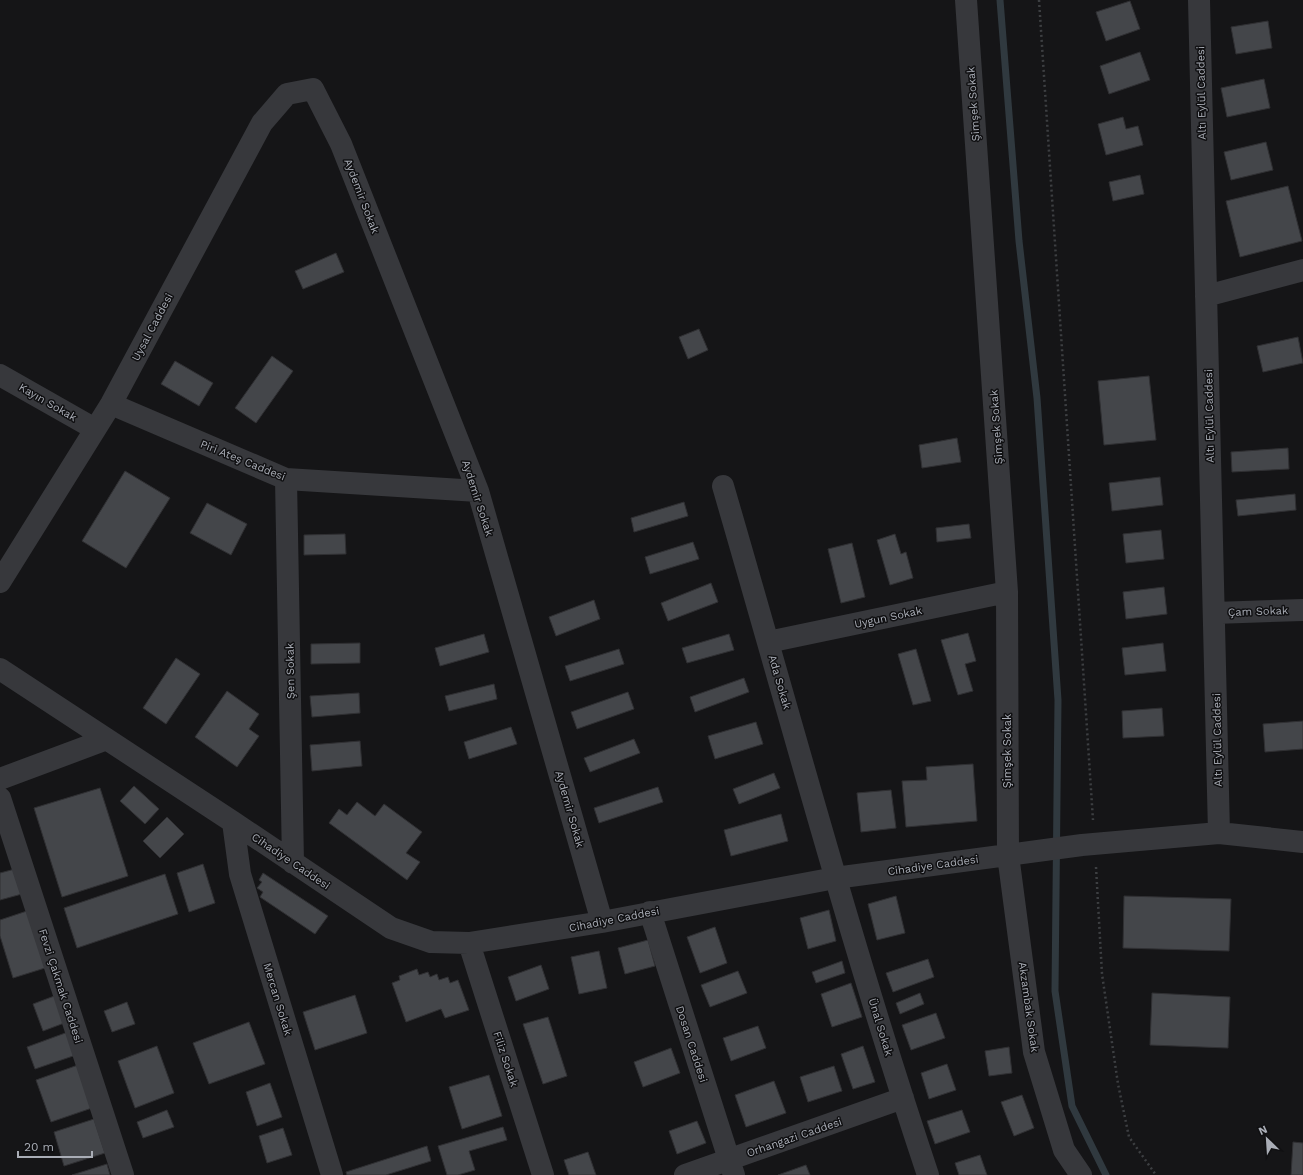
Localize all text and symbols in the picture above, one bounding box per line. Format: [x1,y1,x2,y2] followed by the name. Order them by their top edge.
[1194,46,1209,140] street label: Altı Eylül Caddesi
[964,66,983,142] street label: Şimşek Sokak
[341,157,382,236] street label: Aydemir Sokak
[129,291,176,363] street label: Uysal Caddesi
[1202,369,1217,463] street label: Altı Eylül Caddesi
[17,381,79,424] street label: Kayın Sokak
[987,389,1006,465] street label: Şimşek Sokak
[198,438,287,483] street label: Piri Ateş Caddesi
[459,458,496,538] street label: Aydemir Sokak
[853,604,923,631] street label: Uygun Sokak
[1228,604,1288,619] street label: Çam Sokak
[284,643,297,699] street label: Şen Sokak
[766,653,793,711] street label: Ada Sokak
[1210,693,1225,787] street label: Altı Eylül Caddesi
[1001,714,1014,788] street label: Şimşek Sokak
[552,769,587,849] street label: Aydemir Sokak
[249,830,332,892] street label: Cihadiye Caddesi
[887,853,979,878] street label: Cihadiye Caddesi
[568,904,660,935] street label: Cihadiye Caddesi
[36,927,85,1045] street label: Fevzi Çakmak Caddesi
[260,961,295,1037] street label: Mercan Sokak
[1016,961,1041,1053] street label: Akzambak Sokak
[866,996,896,1058] street label: Ünal Sokak
[673,1004,710,1084] street label: Dosan Caddesi
[490,1030,521,1089] street label: Filiz Sokak
[745,1115,844,1160] street label: Orhangazi Caddesi
[1247,1119,1287,1159] north arrow
[1257,1123,1269,1138] text: N
[18,1133,92,1159] scale bar
[24,1140,54,1154] text: 20 m

